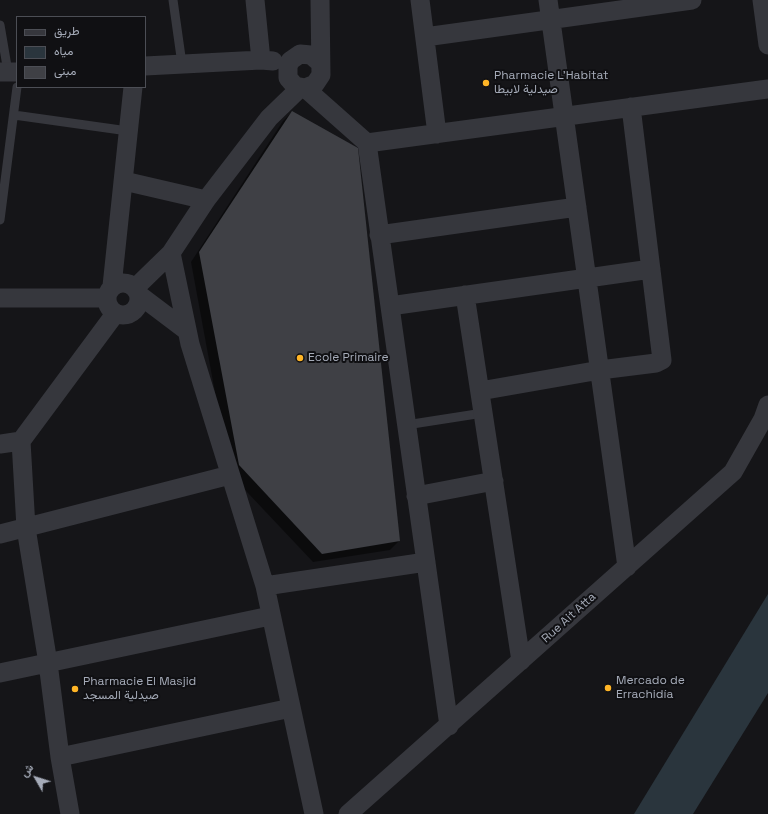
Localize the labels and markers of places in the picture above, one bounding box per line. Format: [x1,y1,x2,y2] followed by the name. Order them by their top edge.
[494,69,609,97] place label: Pharmacie L'Habitat صيدلية لابيطا
[481,78,491,88] marker: Pharmacie L'Habitat صيدلية لابيطا
[308,351,389,365] place label: Ecole Primaire
[295,353,305,363] marker: Ecole Primaire
[616,674,685,702] place label: Mercado de Errachidía
[83,675,196,703] place label: Pharmacie El Masjid صيدلية المسجد
[603,683,613,693] marker: Mercado de Errachidía
[70,684,80,694] marker: Pharmacie El Masjid صيدلية المسجد

